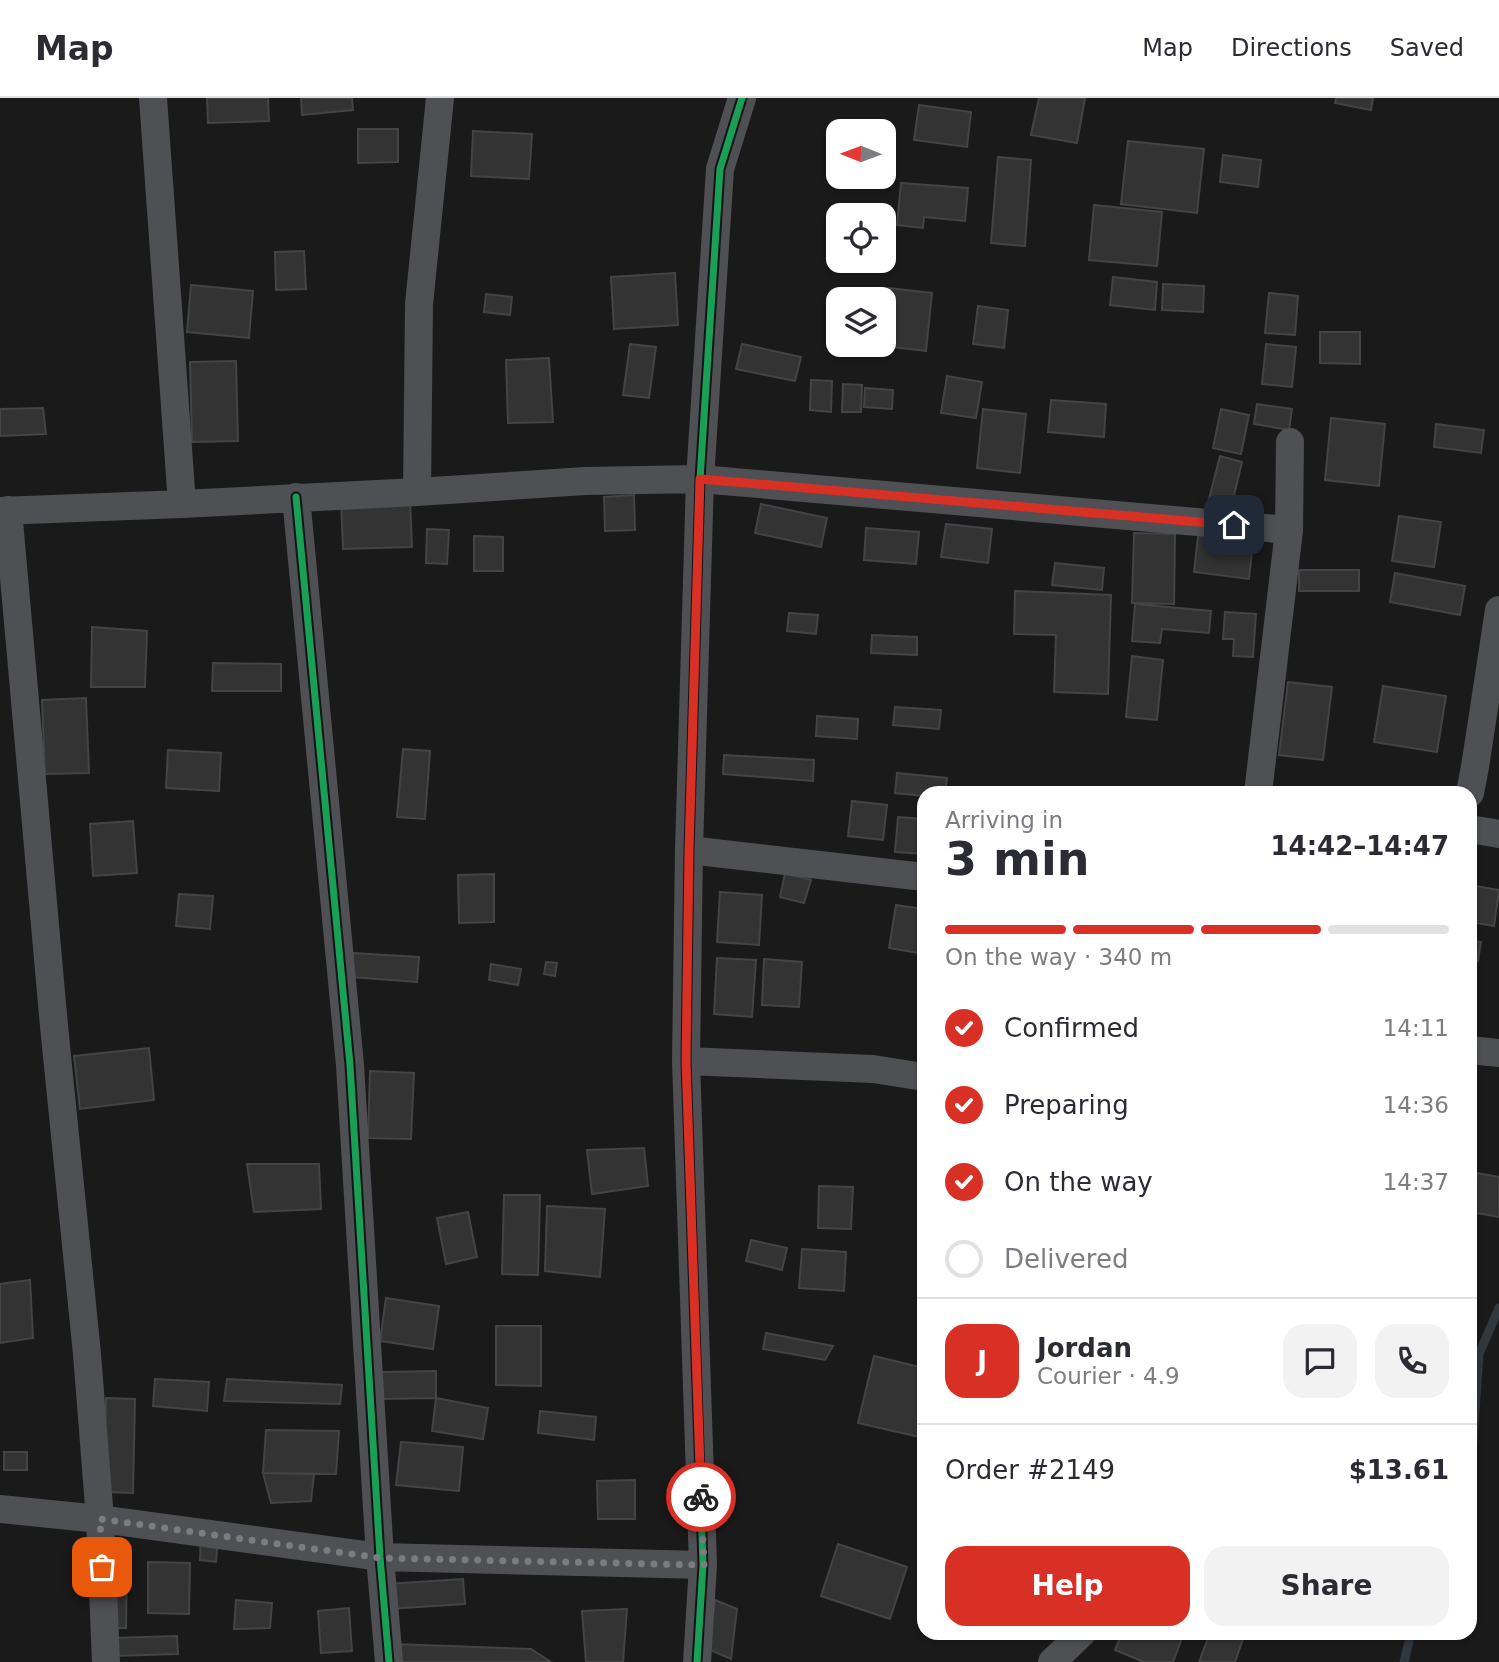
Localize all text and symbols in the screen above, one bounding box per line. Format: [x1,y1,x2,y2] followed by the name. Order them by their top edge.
[35,29,114,68] text: Map
[1142,34,1193,62] text: Map
[1231,34,1352,62] text: Directions
[1390,34,1464,62] text: Saved
[826,119,896,189] north arrow
[826,119,896,357] map controls
[826,203,896,273] button: locate
[826,287,896,357] button: layers
[1204,495,1264,555] pin
[1215,506,1253,544] icon: home
[945,807,1063,833] text: Arriving in
[1270,831,1449,861] text: 14:42–14:47
[945,832,1089,886] text: 3 min
[945,944,1172,970] text: On the way · 340 m
[945,1009,983,1047] icon: check
[1004,1013,1139,1043] text: Confirmed
[1383,1015,1449,1041] text: 14:11
[945,1086,983,1124] icon: check
[1004,1090,1129,1120] text: Preparing
[1383,1092,1449,1118] text: 14:36
[945,1163,983,1201] icon: check
[1004,1167,1153,1197] text: On the way
[1383,1169,1449,1195] text: 14:37
[1004,1244,1128,1274] text: Delivered
[1283,1324,1357,1398] button: chat
[1375,1324,1449,1398] button: phone
[1037,1333,1132,1363] text: Jordan
[977,1346,987,1376] text: J
[1037,1363,1180,1389] text: Courier · 4.9
[945,1455,1115,1485] text: Order #2149
[1349,1455,1449,1485] text: $13.61
[666,1462,736,1532] courier
[682,1478,720,1516] icon: bike
[72,1537,132,1597] pin
[945,1546,1190,1626] button: Help
[1204,1546,1449,1626] button: Share
[83,1548,121,1586] icon: bag

